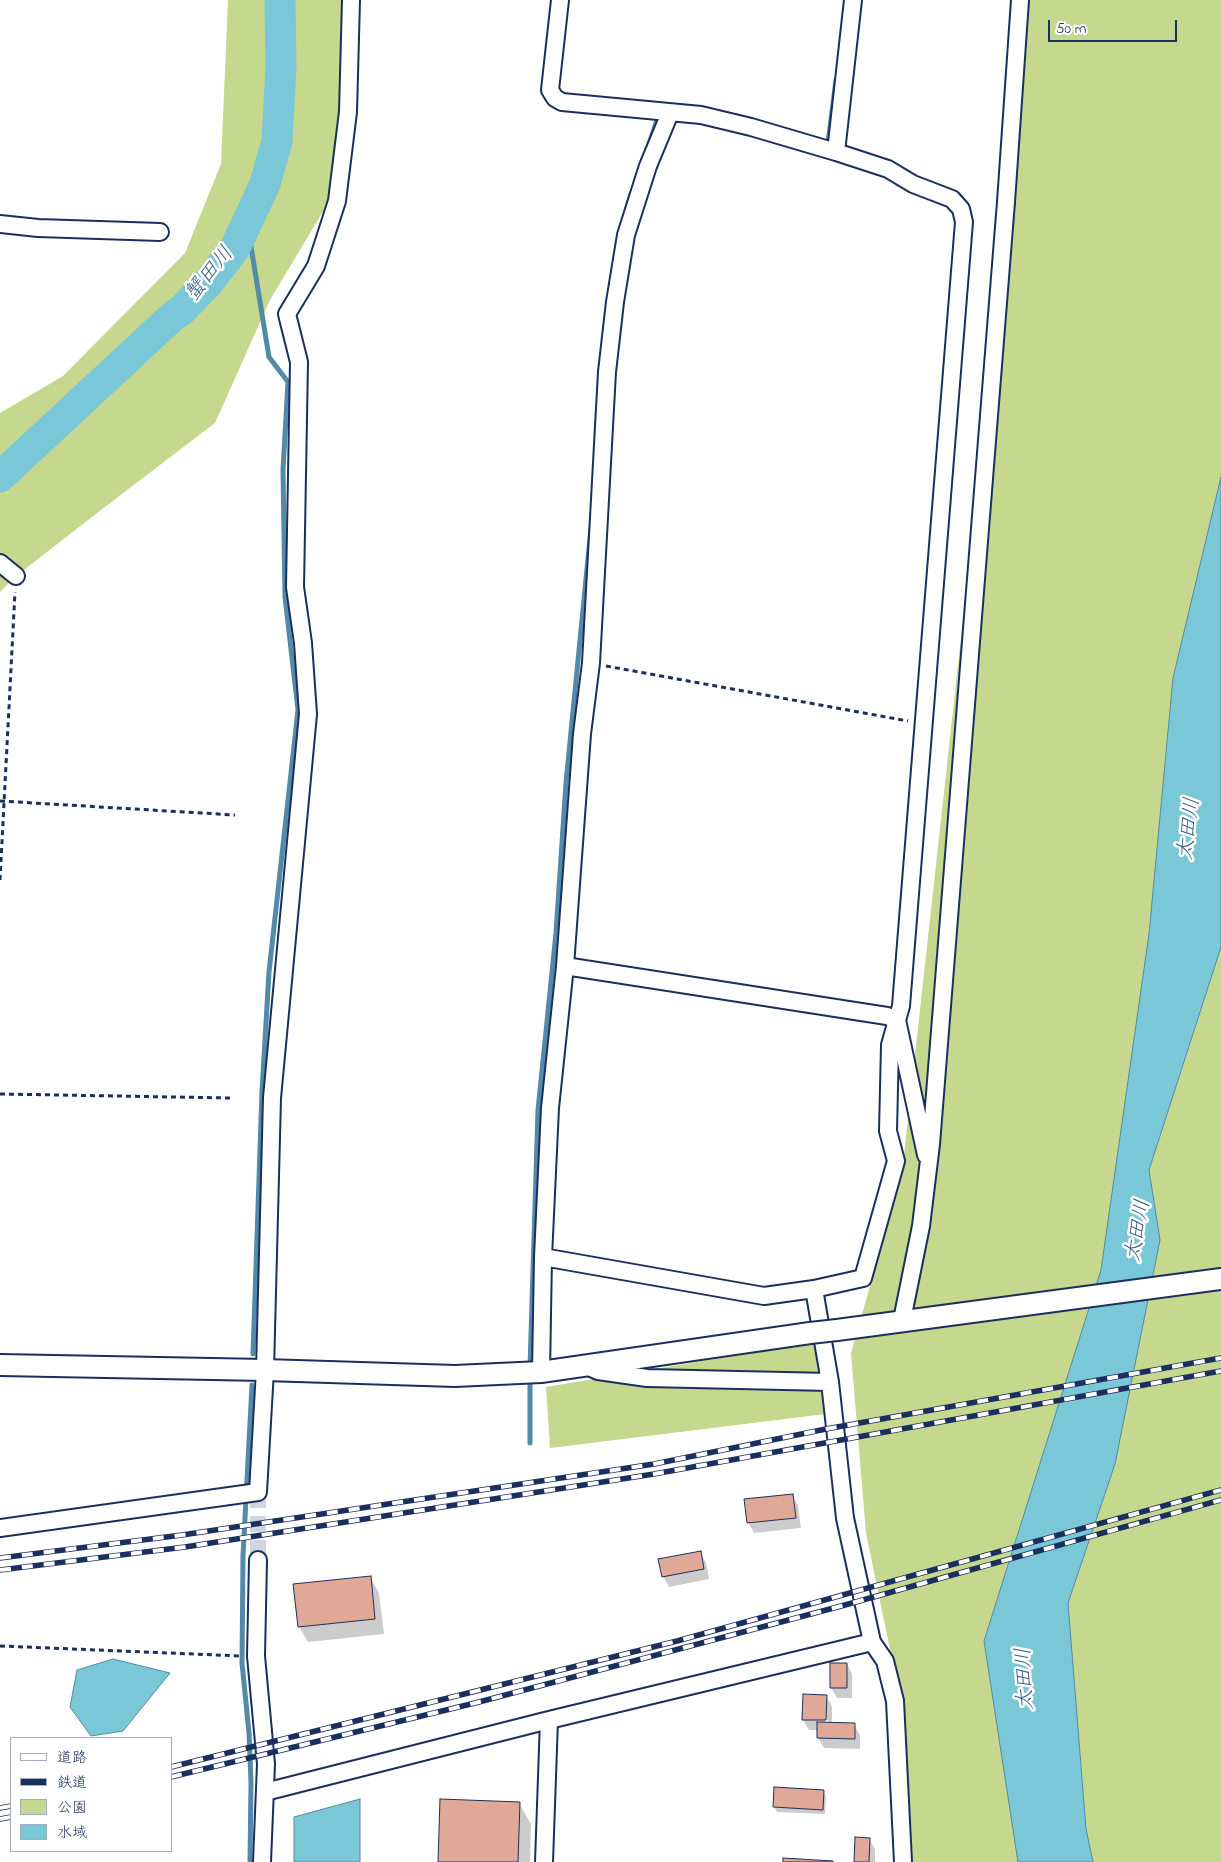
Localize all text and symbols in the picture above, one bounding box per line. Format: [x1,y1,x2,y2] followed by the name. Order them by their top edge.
[1051,10,1180,42] scale bar
[1056,18,1086,40] text: 50 m
[181,243,241,307] water label: 蟹田川
[1175,796,1207,862] water label: 太田川
[1122,1198,1158,1264] water label: 太田川
[1013,1647,1041,1711] water label: 太田川
[10,1737,172,1852] legend
[57,1747,87,1769] text: 道路
[57,1772,87,1794] text: 鉄道
[57,1797,87,1819] text: 公園
[57,1822,87,1844] text: 水域

